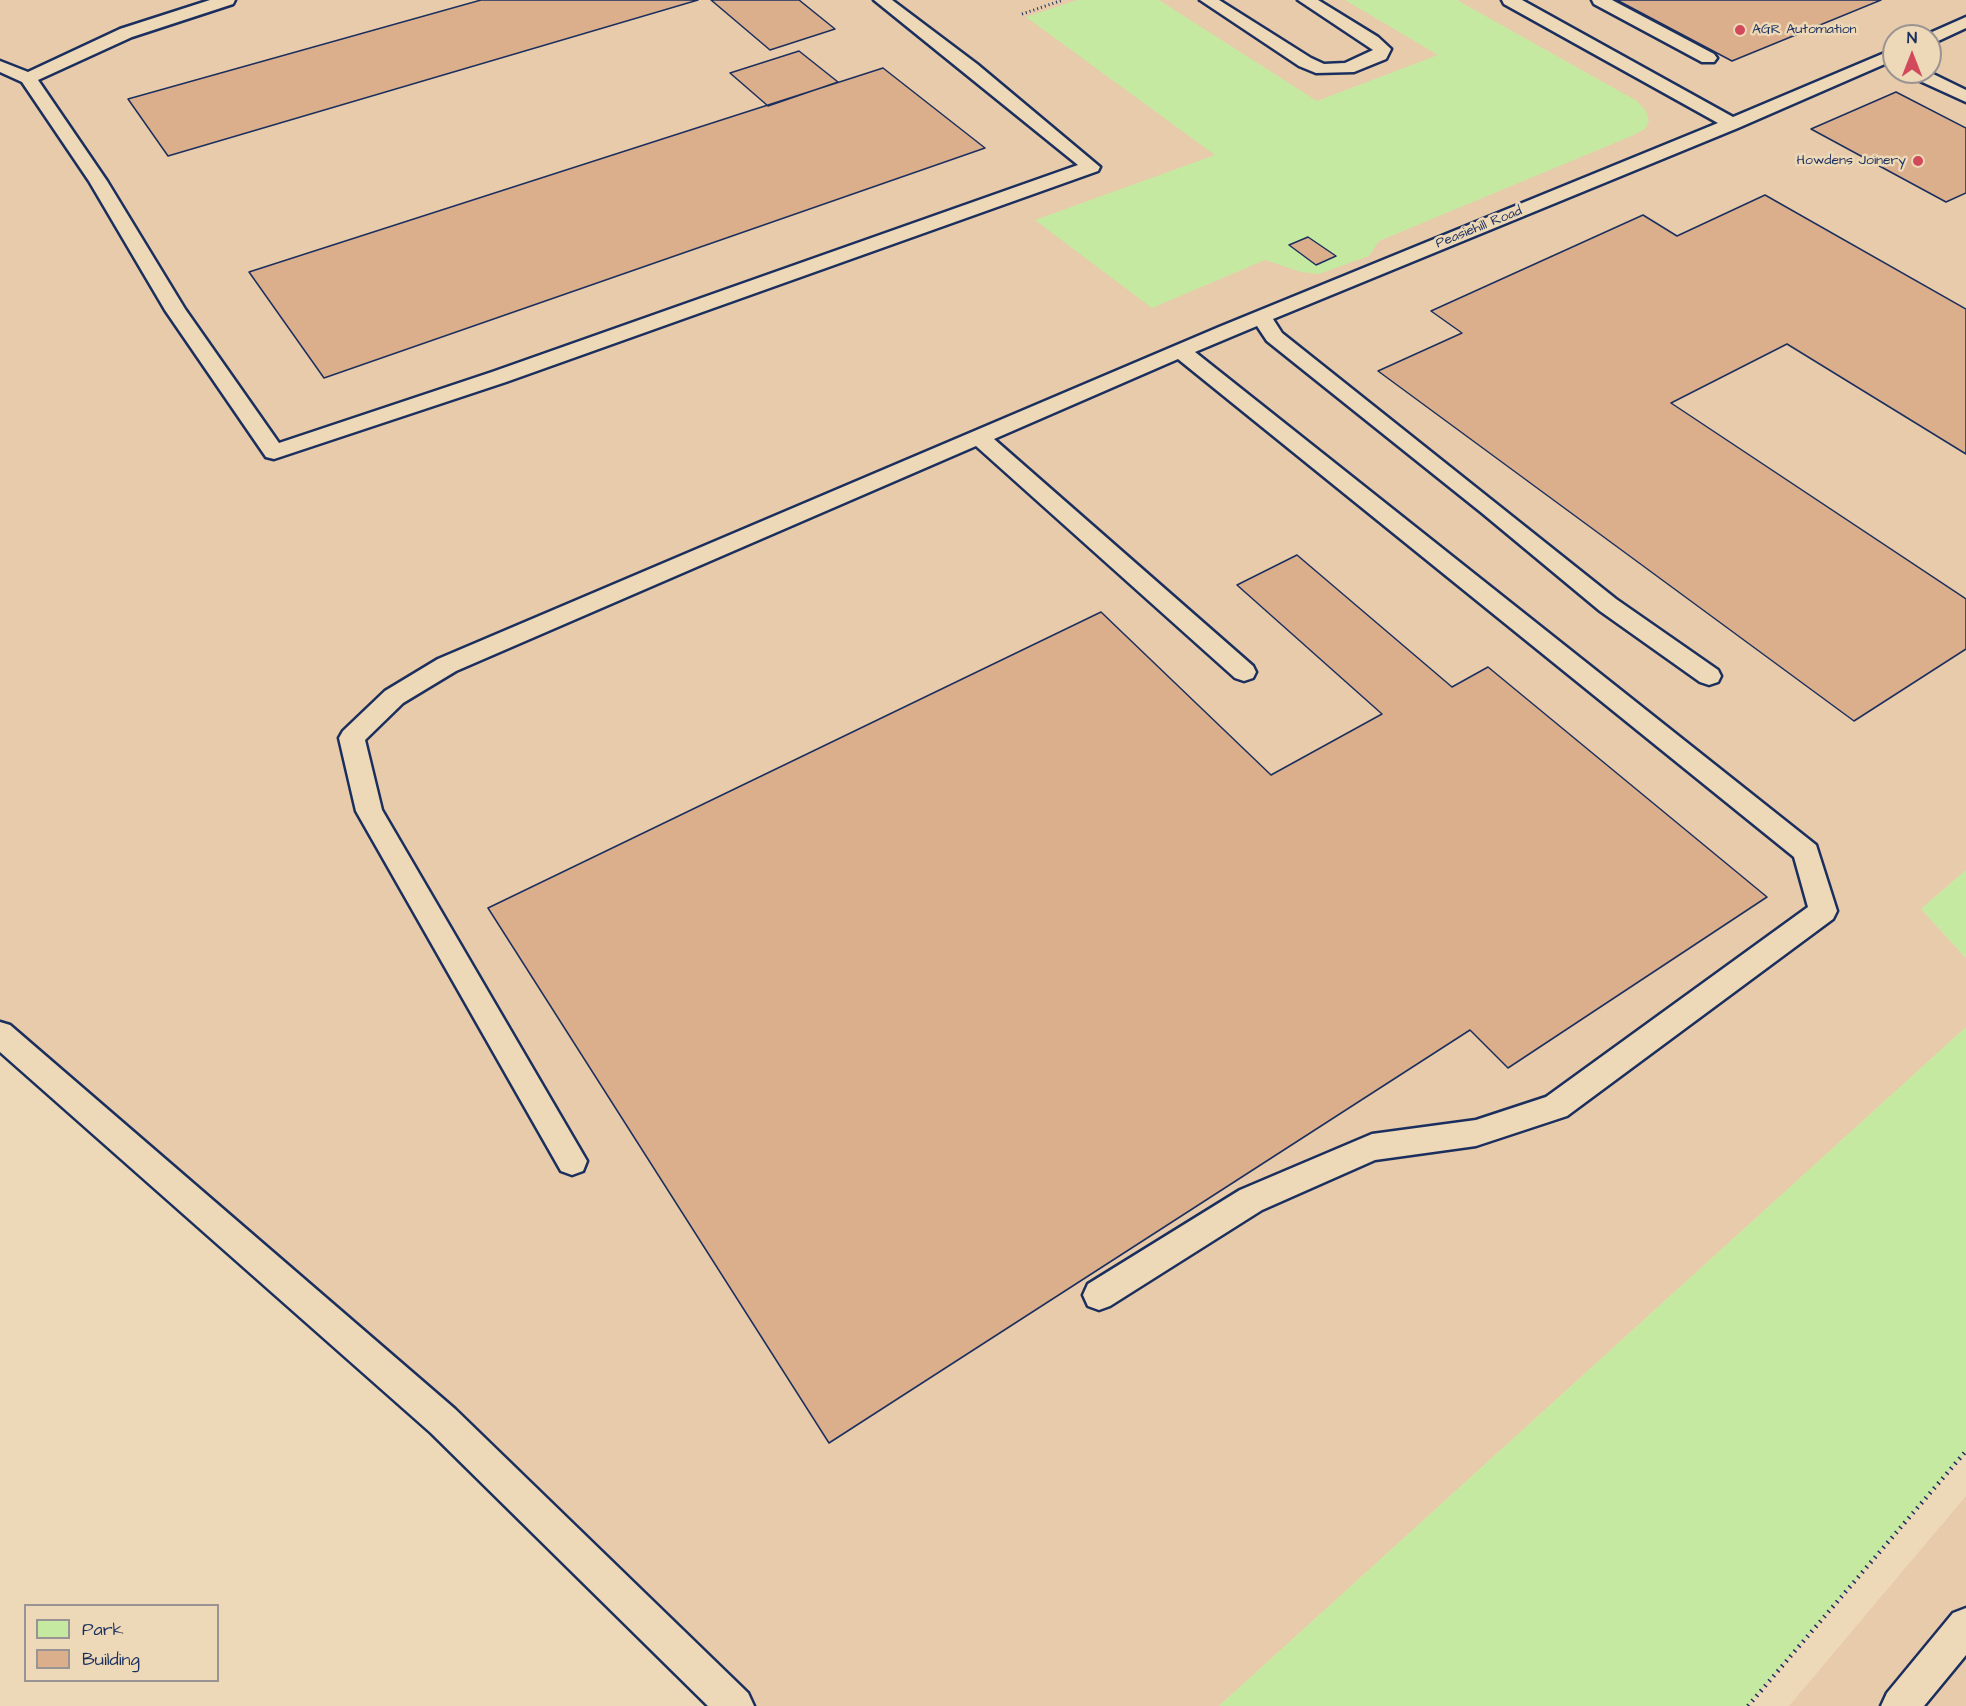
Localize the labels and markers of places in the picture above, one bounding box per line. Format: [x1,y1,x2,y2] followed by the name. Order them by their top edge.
[1752,22,1857,38] place label: AGR Automation
[1733,23,1747,37] marker: AGR Automation
[1797,153,1906,169] place label: Howdens Joinery
[1911,154,1925,168] marker: Howdens Joinery

